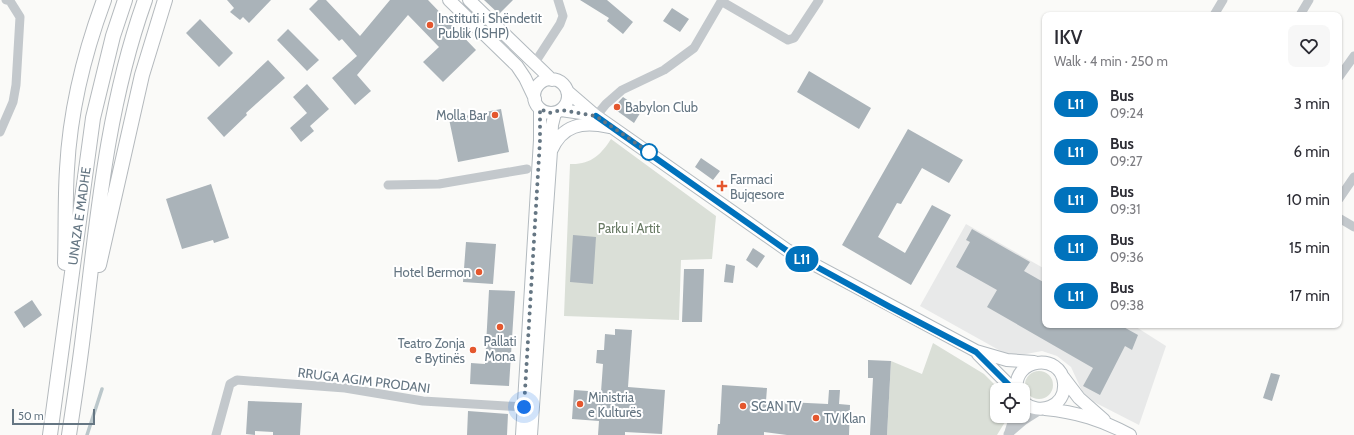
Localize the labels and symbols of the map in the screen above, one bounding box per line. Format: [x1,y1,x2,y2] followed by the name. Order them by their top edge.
[438,10,542,41] place label: Instituti i Shëndetit Publik (ISHP)
[425,20,435,30] marker: Instituti i Shëndetit Publik (ISHP)
[625,99,698,115] place label: Babylon Club
[612,102,622,112] marker: Babylon Club
[436,107,488,123] place label: Molla Bar
[490,110,500,120] marker: Molla Bar
[640,143,658,161] unlabelled marker
[64,166,94,266] street label: UNAZA E MADHE
[730,171,785,203] place label: Farmaci Bujqesore
[717,181,727,191] marker: Farmaci Bujqesore
[598,220,661,236] park label: Parku i Artit
[779,246,825,272] line badge: L11
[394,264,471,280] place label: Hotel Bermon
[474,267,484,277] marker: Hotel Bermon
[495,322,505,332] marker: Pallati Mona
[484,333,516,364] place label: Pallati Mona
[398,335,466,366] place label: Teatro Zonja e Bytinës
[468,345,478,355] marker: Teatro Zonja e Bytinës
[297,364,431,396] street label: RRUGA AGIM PRODANI
[588,389,642,420] place label: Ministria e Kulturës
[514,397,534,417] your location
[751,398,802,414] place label: SCAN TV
[575,399,585,409] marker: Ministria e Kulturës
[738,401,748,411] marker: SCAN TV
[12,407,95,426] scale bar
[824,410,866,426] place label: TV Klan
[811,413,821,423] marker: TV Klan

